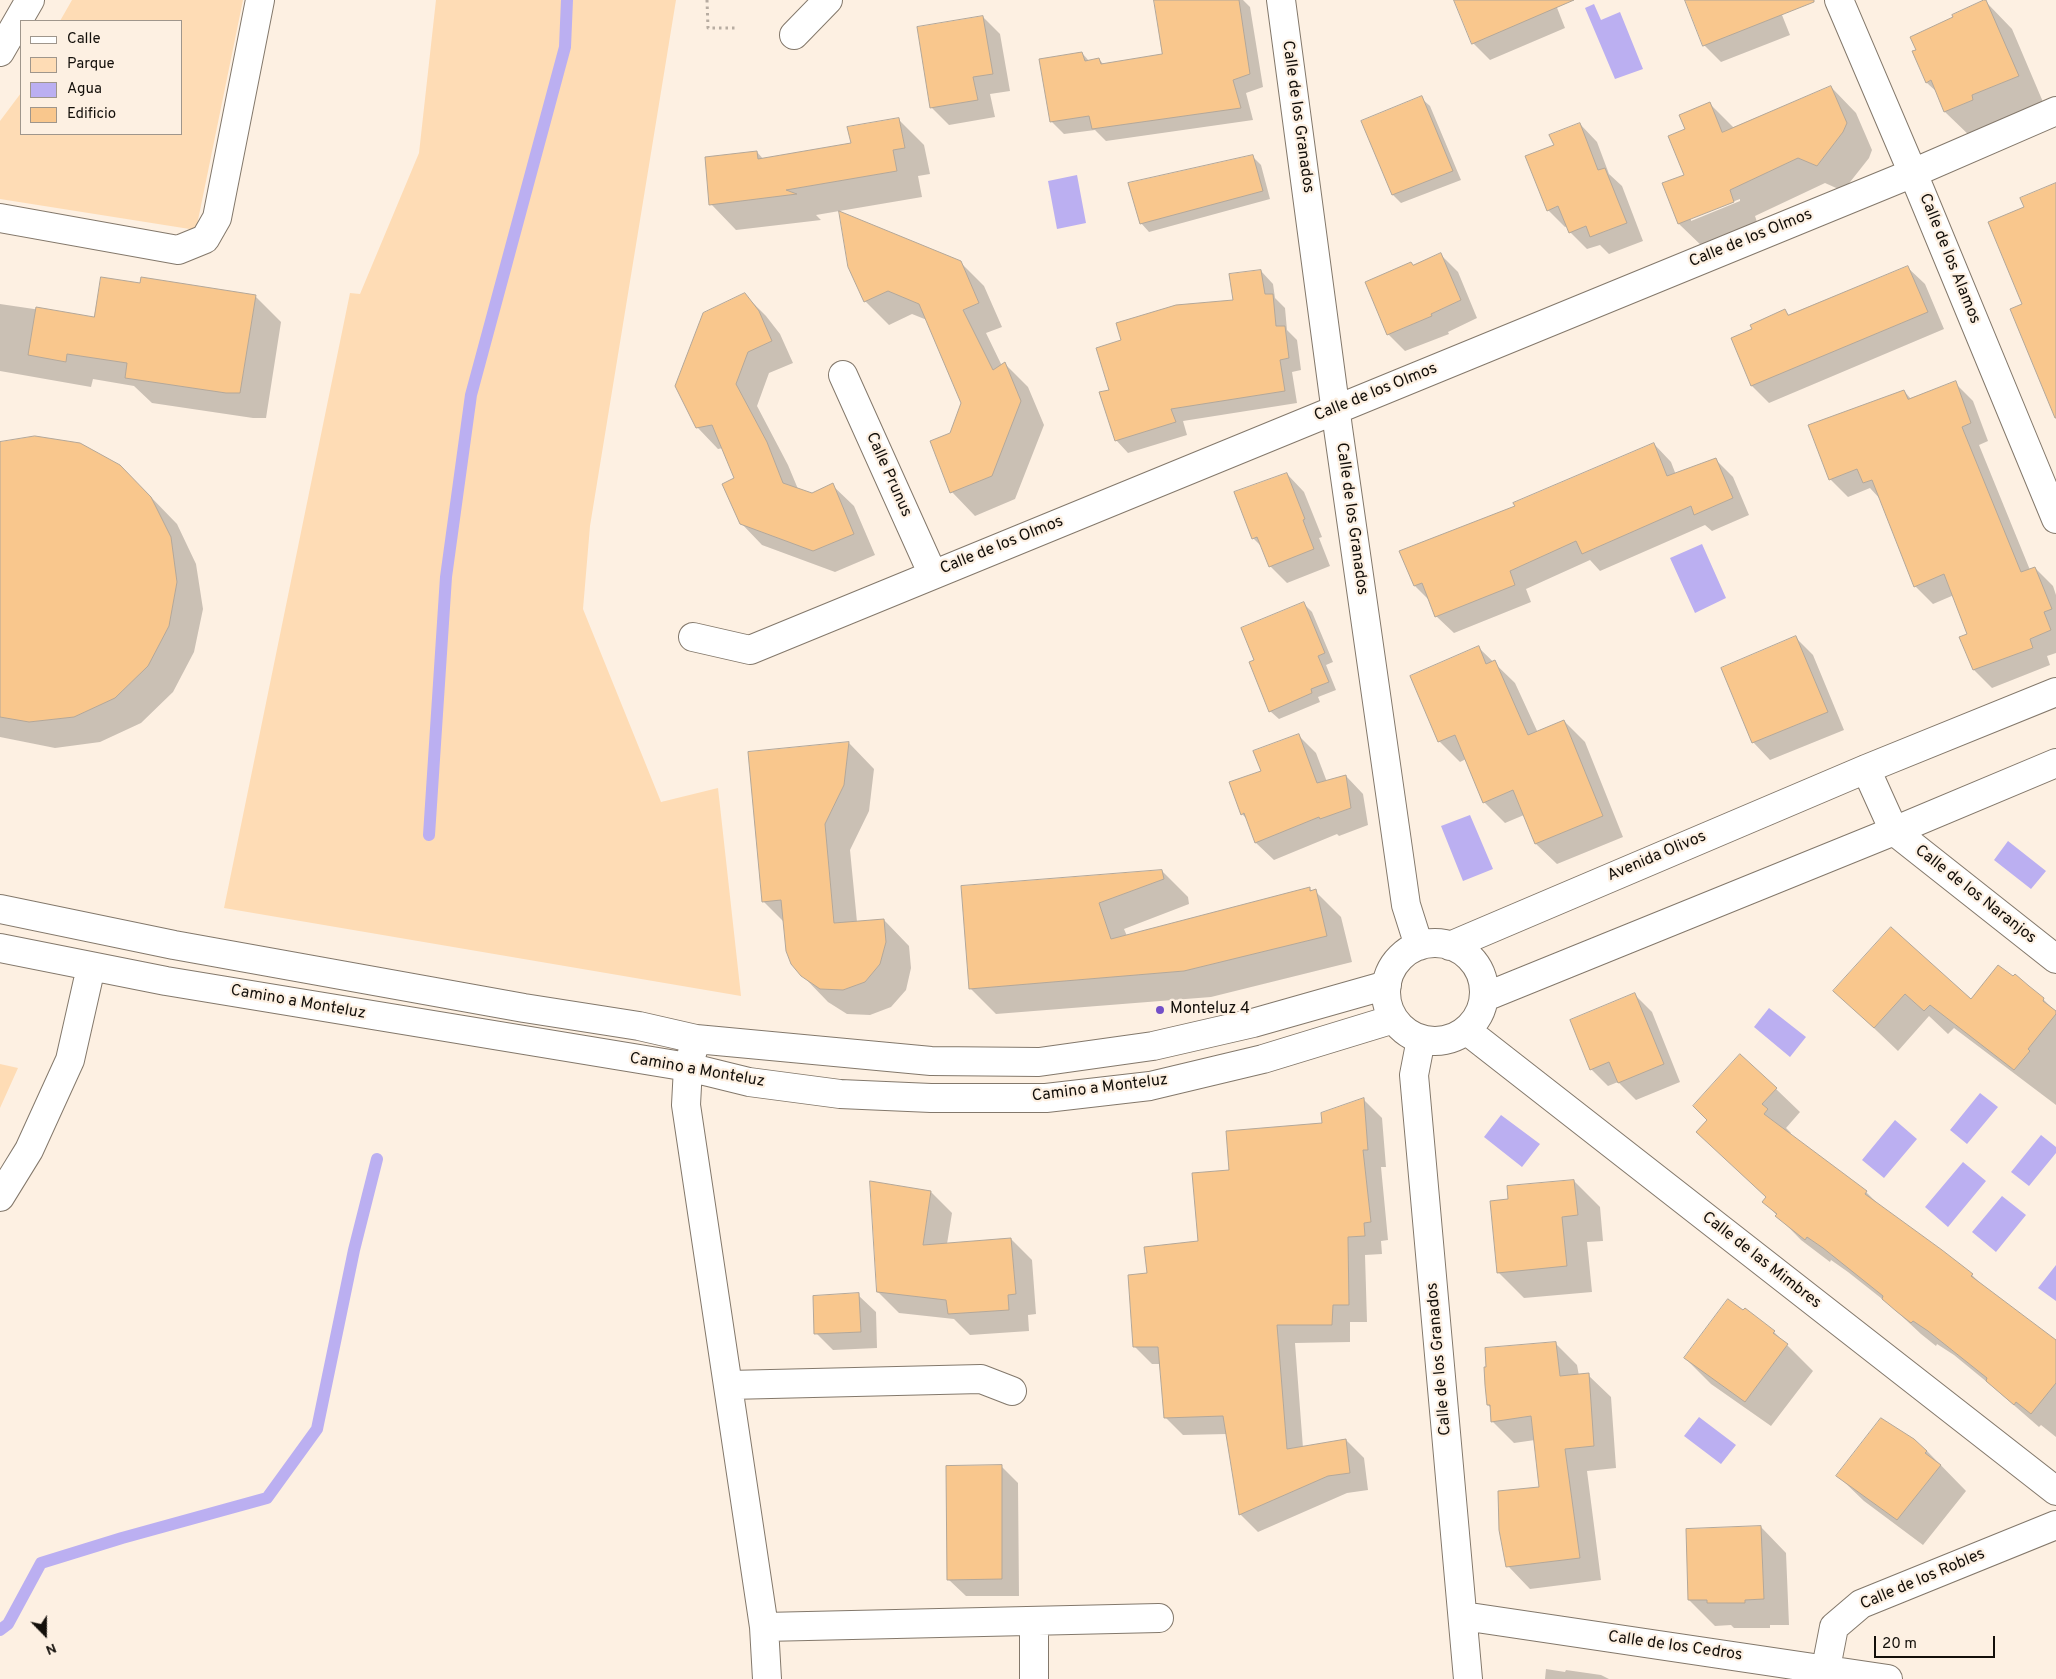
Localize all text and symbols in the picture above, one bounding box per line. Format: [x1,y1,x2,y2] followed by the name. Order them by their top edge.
[20,20,182,135] legend
[67,30,101,49] text: Calle
[1277,40,1317,194] street label: Calle de los Granados
[67,55,115,74] text: Parque
[67,80,102,99] text: Agua
[67,105,116,124] text: Edificio
[1914,191,1984,327] street label: Calle de los Alamos
[1687,206,1815,272] street label: Calle de los Olmos
[1312,360,1440,426] street label: Calle de los Olmos
[861,430,915,520] street label: Calle Prunus
[1331,442,1371,596] street label: Calle de los Granados
[938,513,1066,579] street label: Calle de los Olmos
[1605,828,1709,886] street label: Avenida Olivos
[1910,842,2040,948] street label: Calle de los Naranjos
[229,982,367,1024] street label: Camino a Monteluz
[1170,1000,1250,1020] place label: Monteluz 4
[1154,1004,1166,1016] marker: Monteluz 4
[628,1050,766,1092] street label: Camino a Monteluz
[1031,1071,1169,1107] street label: Camino a Monteluz
[1698,1209,1824,1313] street label: Calle de las Mimbres
[1424,1282,1456,1436] street label: Calle de los Granados
[1858,1545,1988,1615] street label: Calle de los Robles
[20,1609,70,1659] north arrow
[1876,1626,1997,1658] scale bar
[1607,1628,1743,1666] street label: Calle de los Cedros
[1882,1635,1917,1654] text: 20 m
[43,1639,59,1658] text: N

